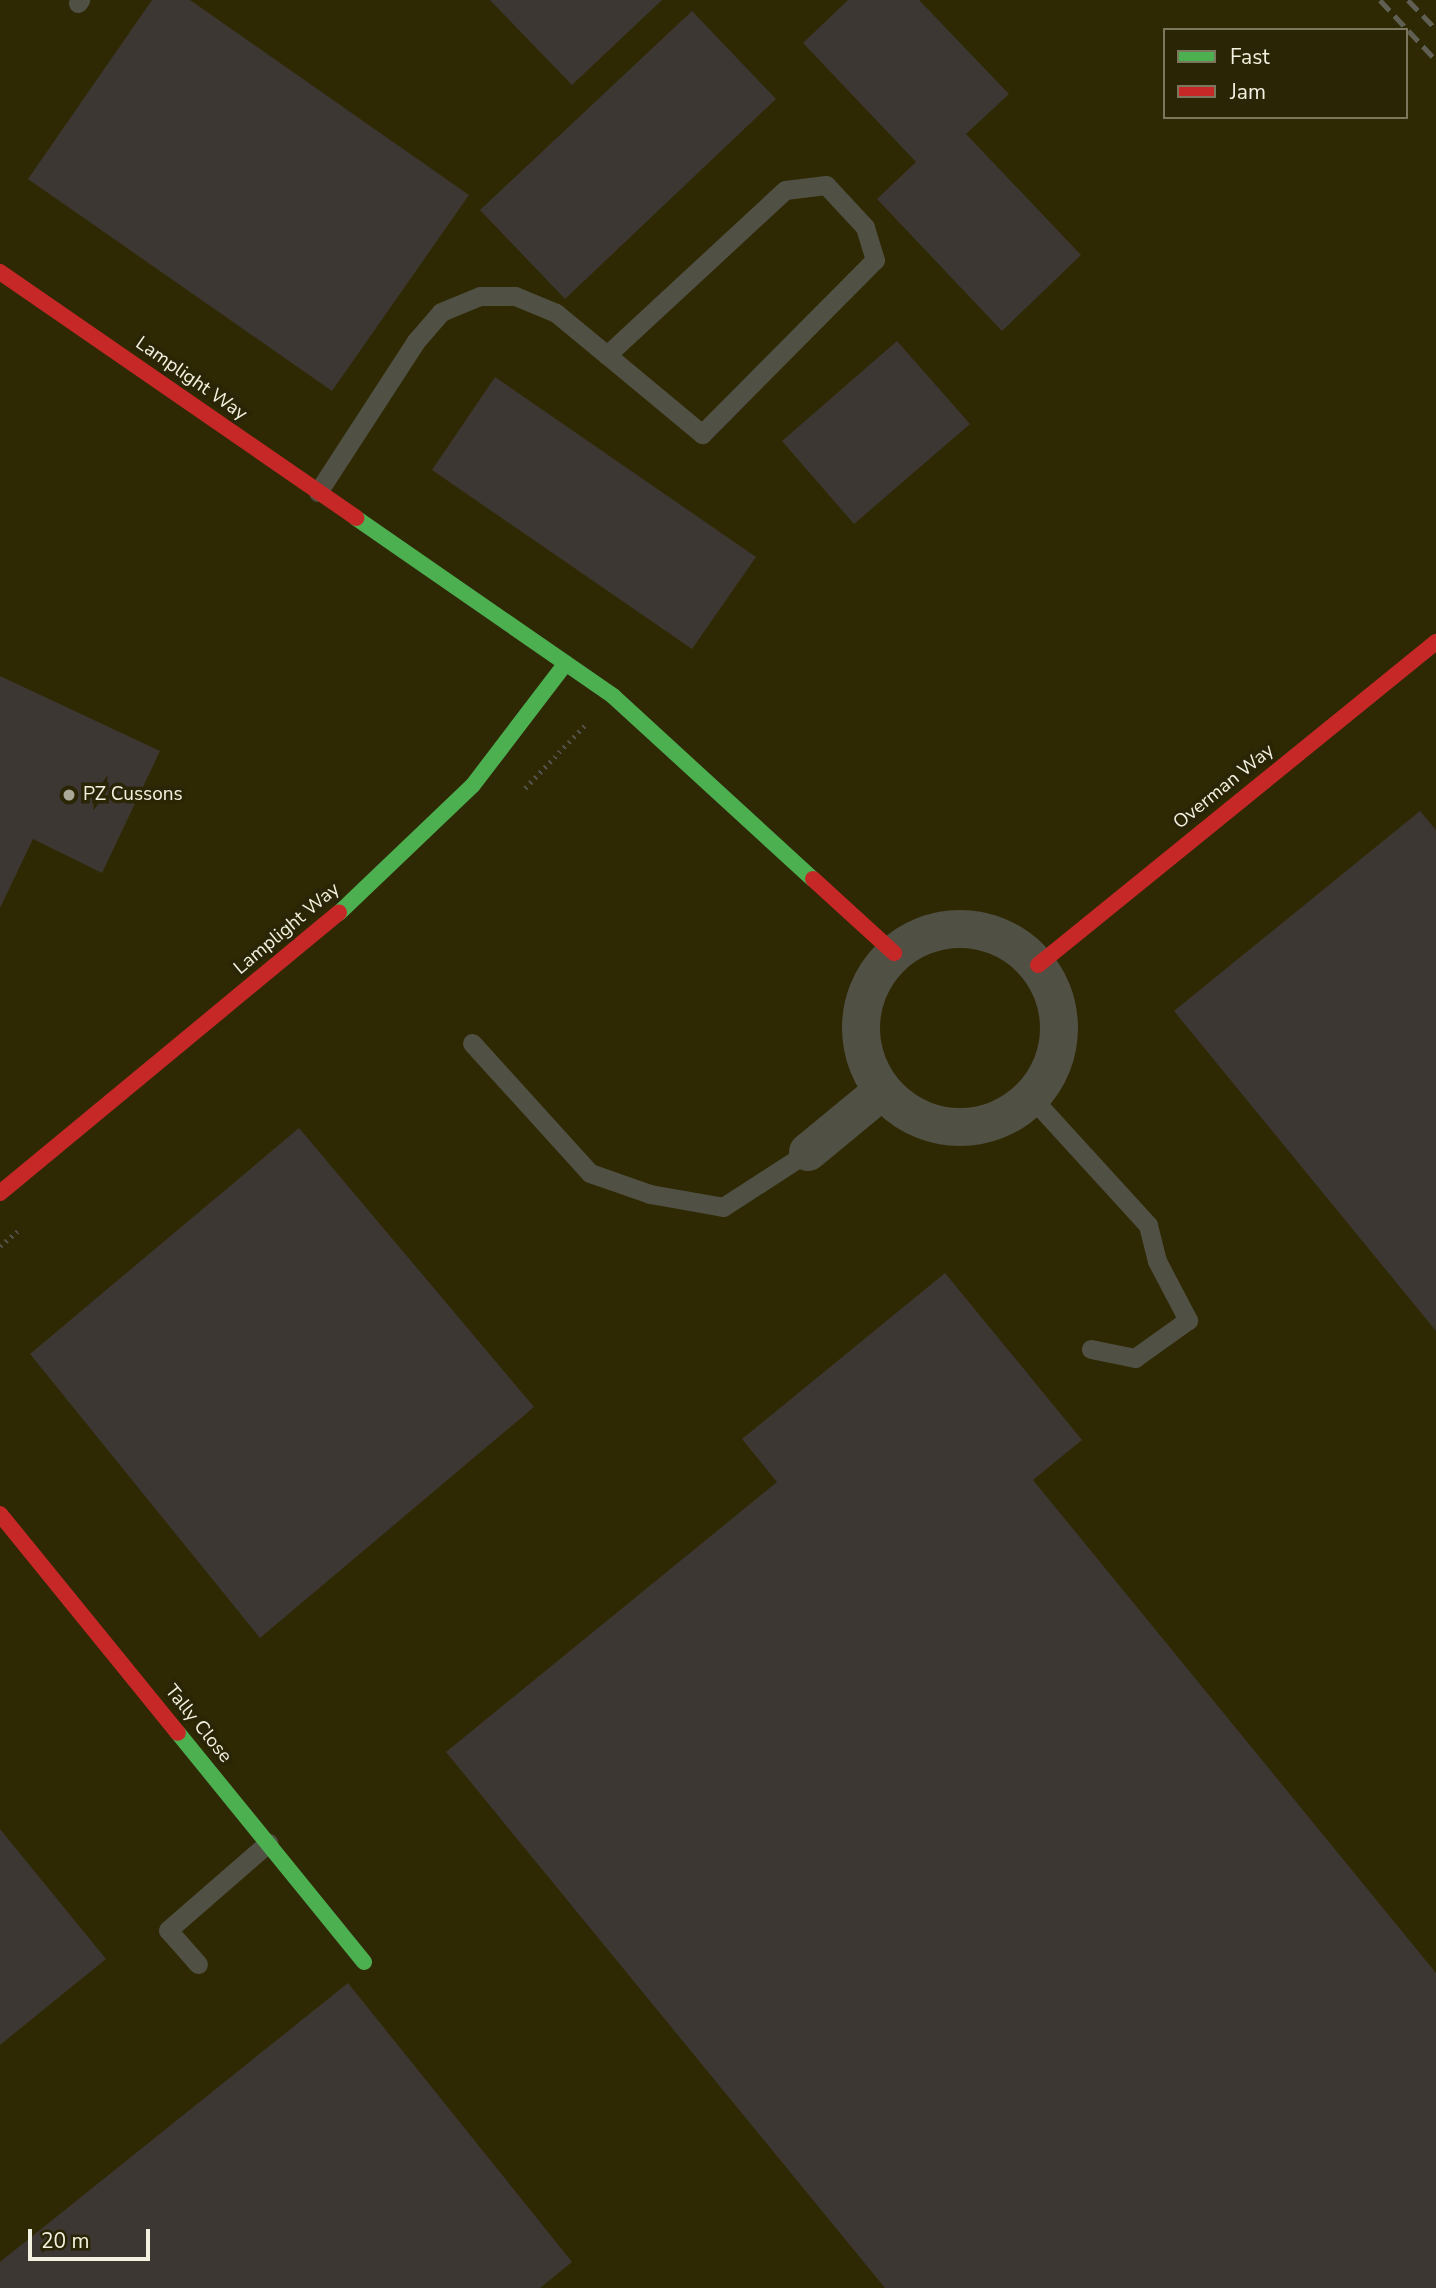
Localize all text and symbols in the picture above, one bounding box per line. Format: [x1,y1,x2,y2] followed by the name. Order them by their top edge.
[1163,28,1408,119] legend
[1230,43,1270,71] text: Fast
[1230,78,1266,106] text: Jam
[131,332,251,426] street label: Lamplight Way
[1169,740,1279,834] street label: Overman Way
[83,784,183,806] place label: PZ Cussons
[61,787,77,803] marker: PZ Cussons
[230,878,344,980] street label: Lamplight Way
[160,1680,236,1768] street label: Tally Close
[32,2214,154,2258] scale bar
[41,2227,90,2255] text: 20 m

